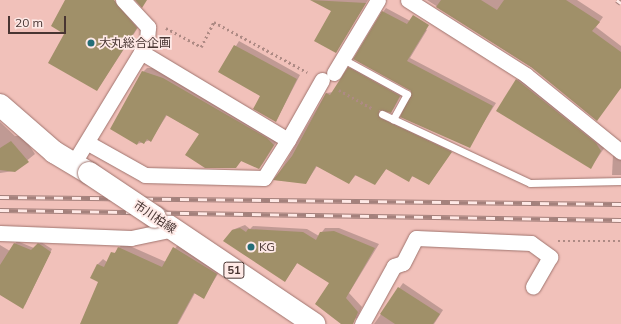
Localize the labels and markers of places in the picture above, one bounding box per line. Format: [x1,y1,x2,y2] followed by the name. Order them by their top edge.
[99,36,171,50] place label: 大丸総合企画
[86,38,96,48] marker: 大丸総合企画
[259,240,275,254] place label: KG
[246,242,256,252] marker: KG

